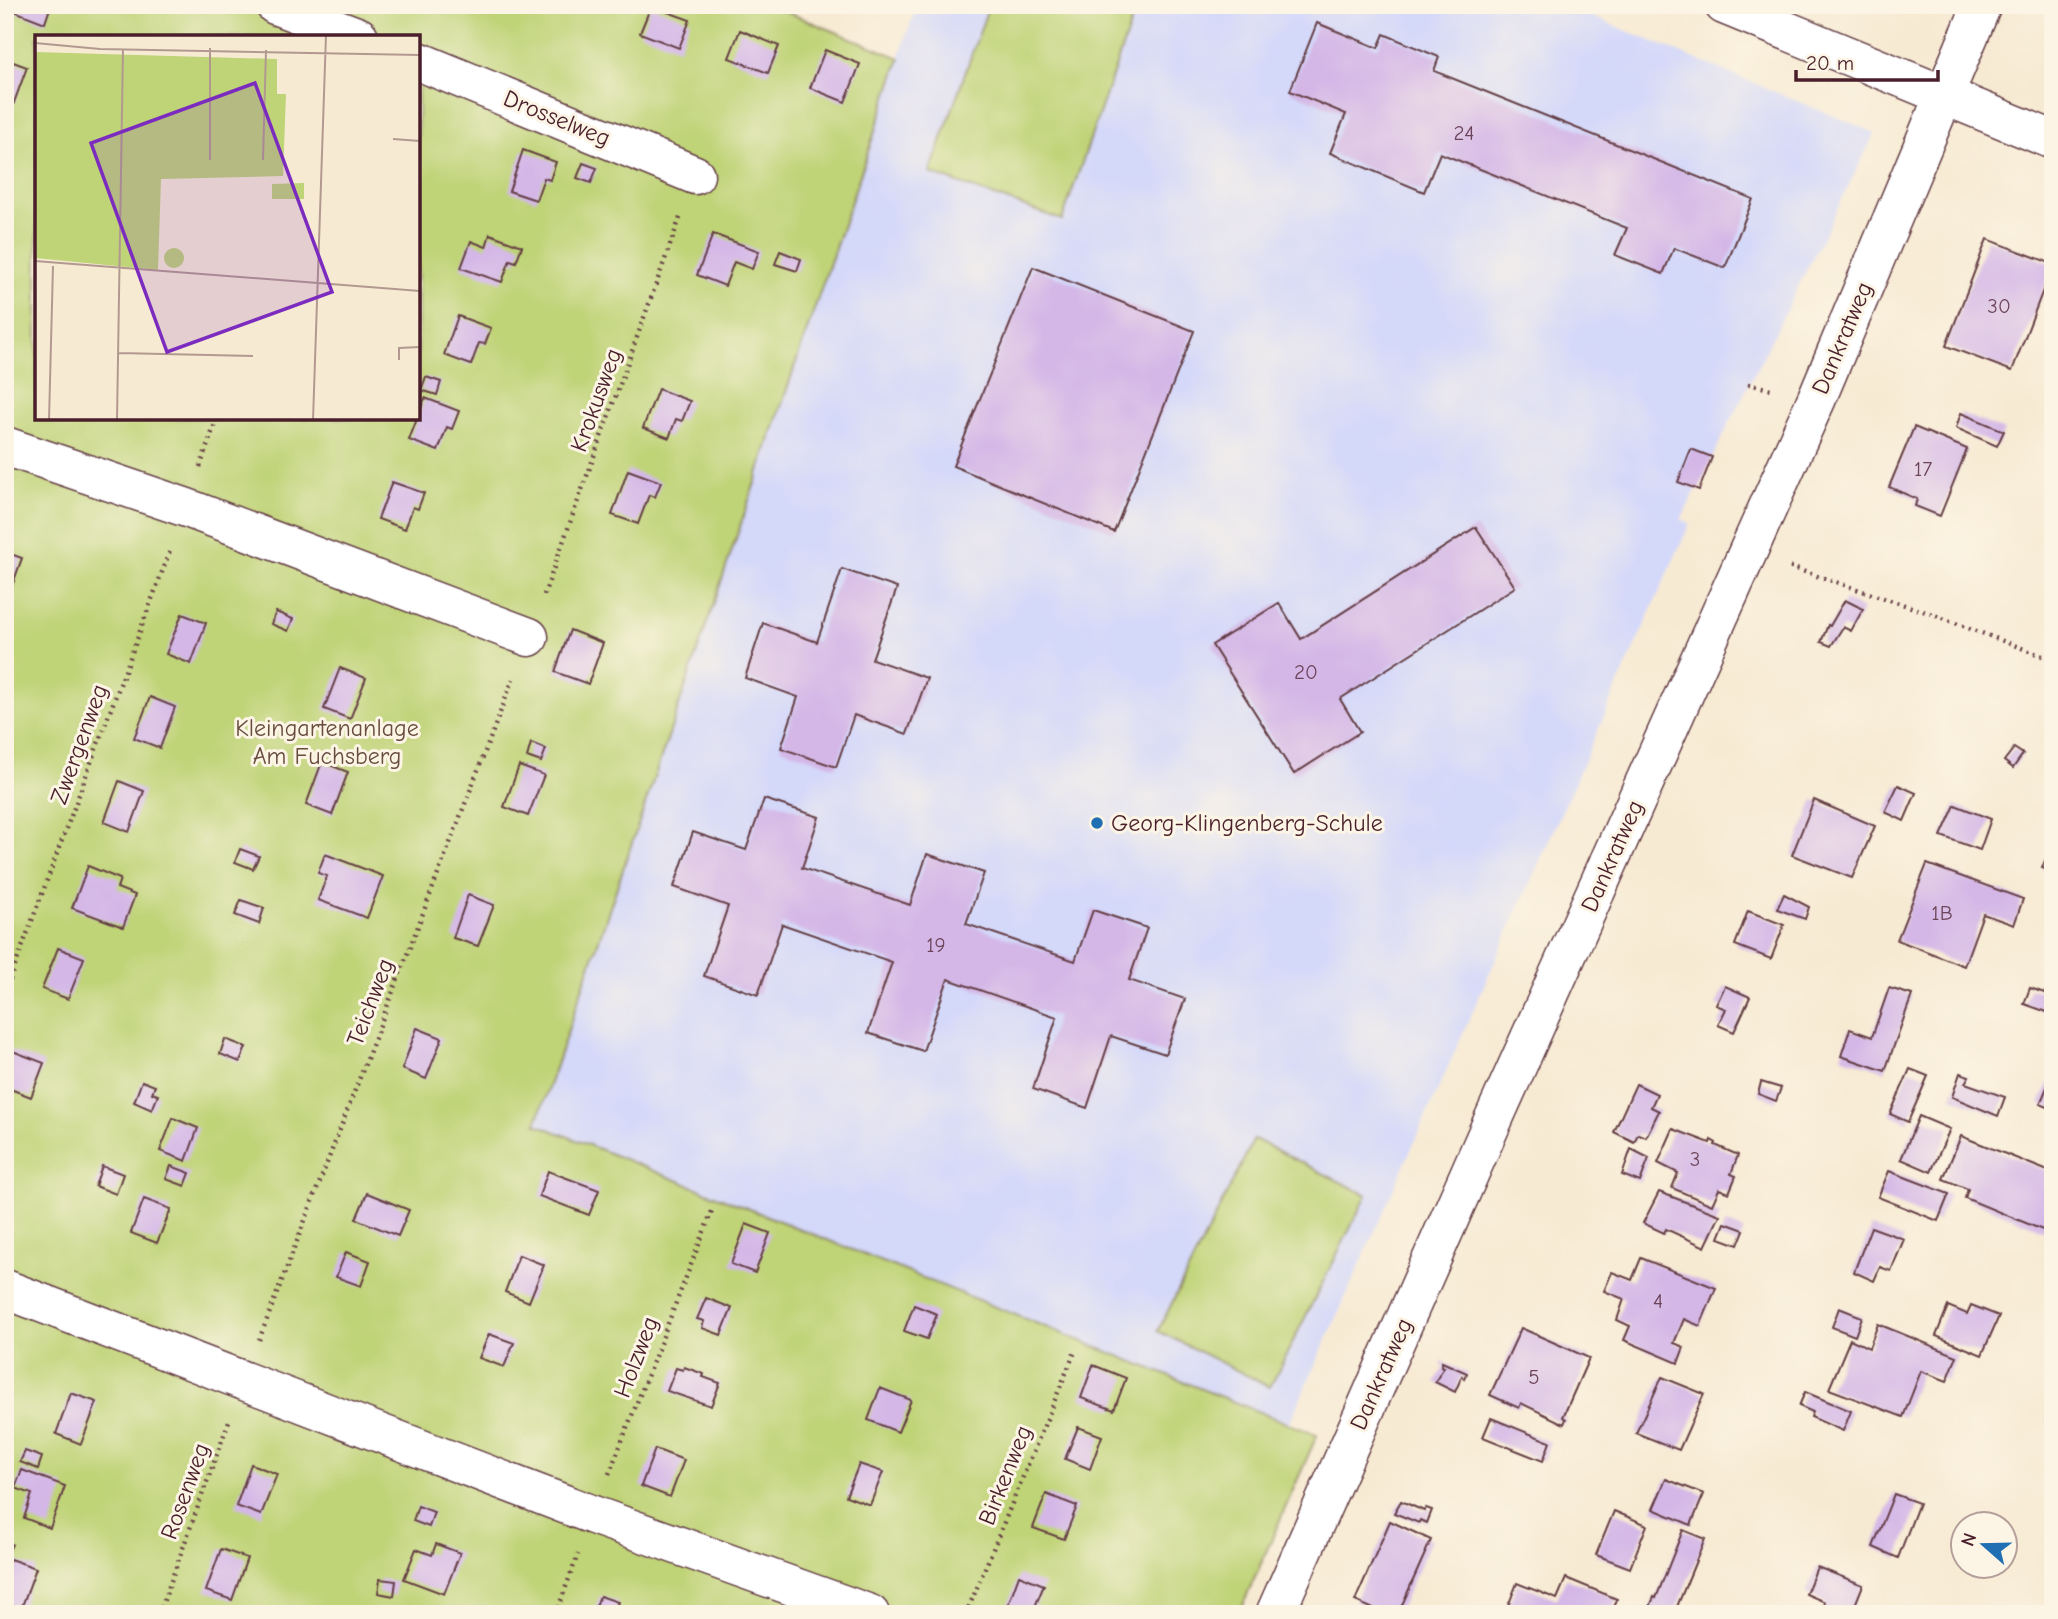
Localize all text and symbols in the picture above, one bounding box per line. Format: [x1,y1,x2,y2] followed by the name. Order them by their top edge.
[35,35,420,420] inset map
[1796,38,1937,82] scale bar
[1806,51,1854,75] text: 20 m
[500,84,614,152] street label: Drosselweg
[1453,121,1475,145] house number: 24
[1806,278,1878,398] street label: Dankratweg
[1987,294,2011,318] house number: 30
[564,345,628,455] street label: Krokusweg
[1914,457,1932,481] house number: 17
[1294,660,1318,684] house number: 20
[44,680,114,808] street label: Zwergenweg
[235,714,419,770] park label: Kleingartenanlage Am Fuchsberg
[1575,796,1649,916] street label: Dankratweg
[1111,809,1383,837] place label: Georg-Klingenberg-Schule
[1089,815,1105,831] marker: Georg-Klingenberg-Schule
[1931,901,1953,925] house number: 1B
[926,933,946,957] house number: 19
[341,954,399,1050] street label: Teichweg
[1690,1147,1700,1171] house number: 3
[1653,1289,1663,1313] house number: 4
[608,1313,664,1401] street label: Holzweg
[1344,1314,1418,1434] street label: Dankratweg
[1528,1365,1540,1389] house number: 5
[972,1421,1038,1529] street label: Birkenweg
[155,1439,215,1543] street label: Rosenweg
[1950,1510,2020,1580] north arrow
[1957,1530,1981,1549] text: N

